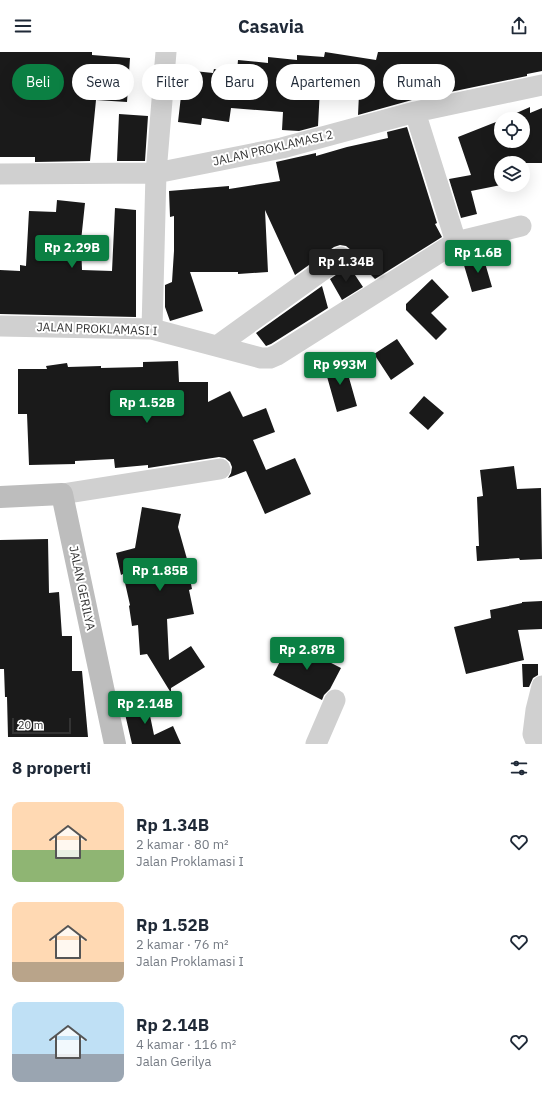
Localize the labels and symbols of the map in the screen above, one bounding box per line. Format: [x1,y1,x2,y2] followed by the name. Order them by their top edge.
[211,126,335,169] street label: JALAN PROKLAMASI 2
[31,235,113,269] pin: Rp 2.29B
[441,240,515,274] pin: Rp 1.6B
[305,249,387,283] pin: Rp 1.34B
[36,319,158,338] street label: JALAN PROKLAMASI I
[303,352,377,386] pin: Rp 993M
[106,390,188,424] pin: Rp 1.52B
[66,544,99,632] street label: JALAN GERILYA
[119,558,201,592] pin: Rp 1.85B
[266,637,348,671] pin: Rp 2.87B
[104,691,186,725] pin: Rp 2.14B
[12,716,71,735] scale bar

